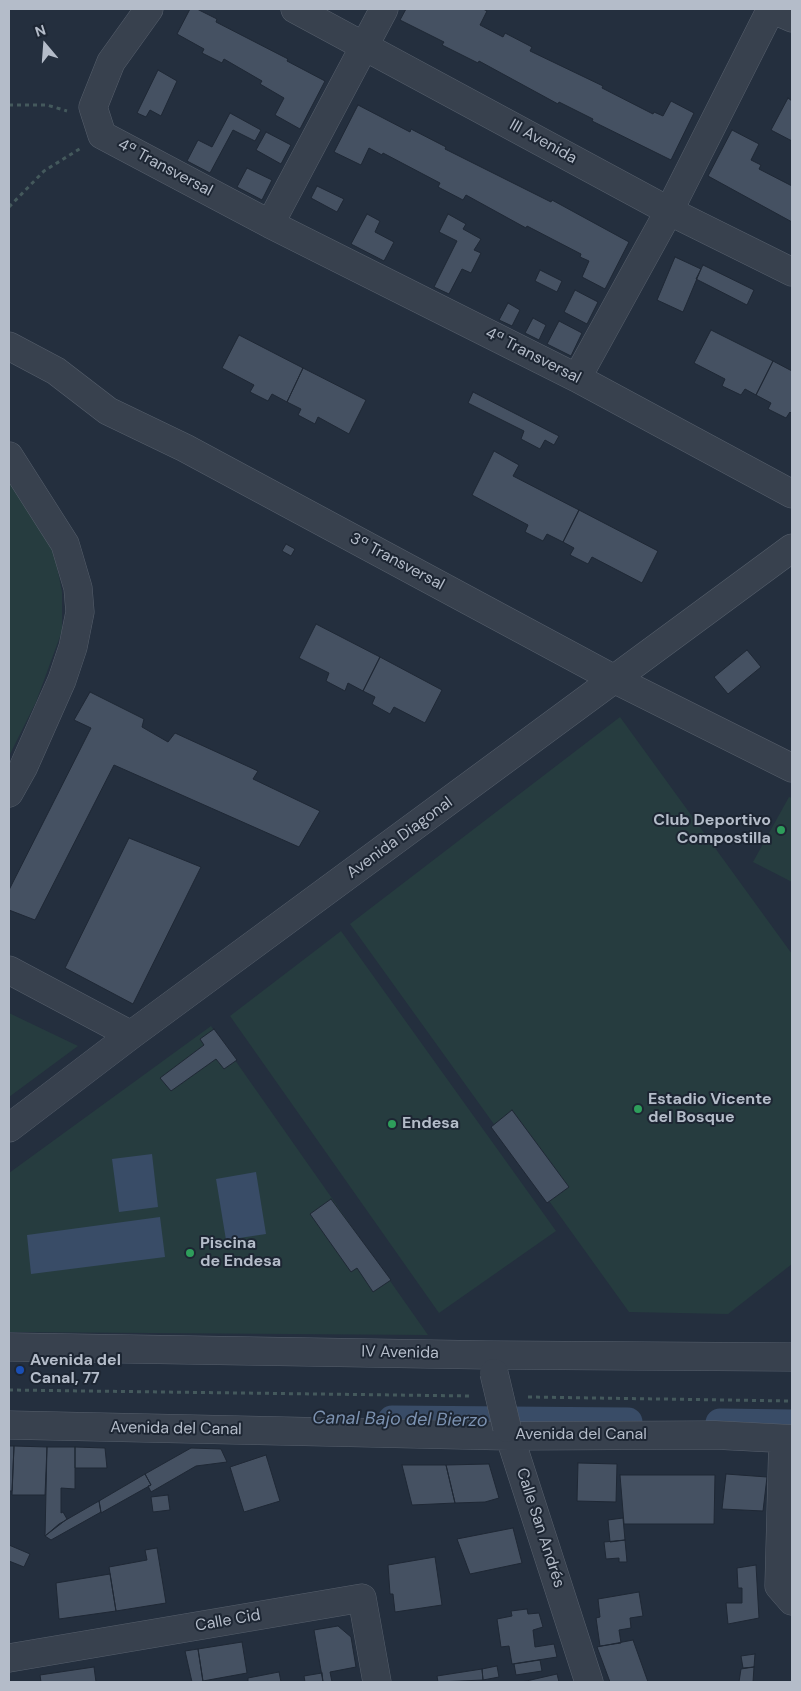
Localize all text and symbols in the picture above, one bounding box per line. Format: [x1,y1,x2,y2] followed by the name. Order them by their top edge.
[20,20,70,70] north arrow
[33,21,48,41] text: N
[506,116,580,168] street label: III Avenida
[114,135,216,201] street label: 4ª Transversal
[482,324,584,388] street label: 4ª Transversal
[347,529,447,595] street label: 3ª Transversal
[343,793,457,883] street label: Avenida Diagonal
[653,811,771,849] place label: Club Deportivo Compostilla
[775,824,787,836] marker: Club Deportivo Compostilla
[648,1090,772,1128] place label: Estadio Vicente del Bosque
[632,1103,644,1115] marker: Estadio Vicente del Bosque
[402,1114,459,1134] place label: Endesa
[386,1118,398,1130] marker: Endesa
[200,1234,281,1272] place label: Piscina de Endesa
[184,1247,196,1259] marker: Piscina de Endesa
[361,1343,439,1363] street label: IV Avenida
[30,1351,121,1389] place label: Avenida del Canal, 77
[14,1364,26,1376] marker: Avenida del Canal, 77
[312,1408,488,1432] water label: Canal Bajo del Bierzo
[110,1418,242,1440] street label: Avenida del Canal
[515,1425,647,1445] street label: Avenida del Canal
[512,1466,568,1590] street label: Calle San Andrés
[194,1606,262,1636] street label: Calle Cid

